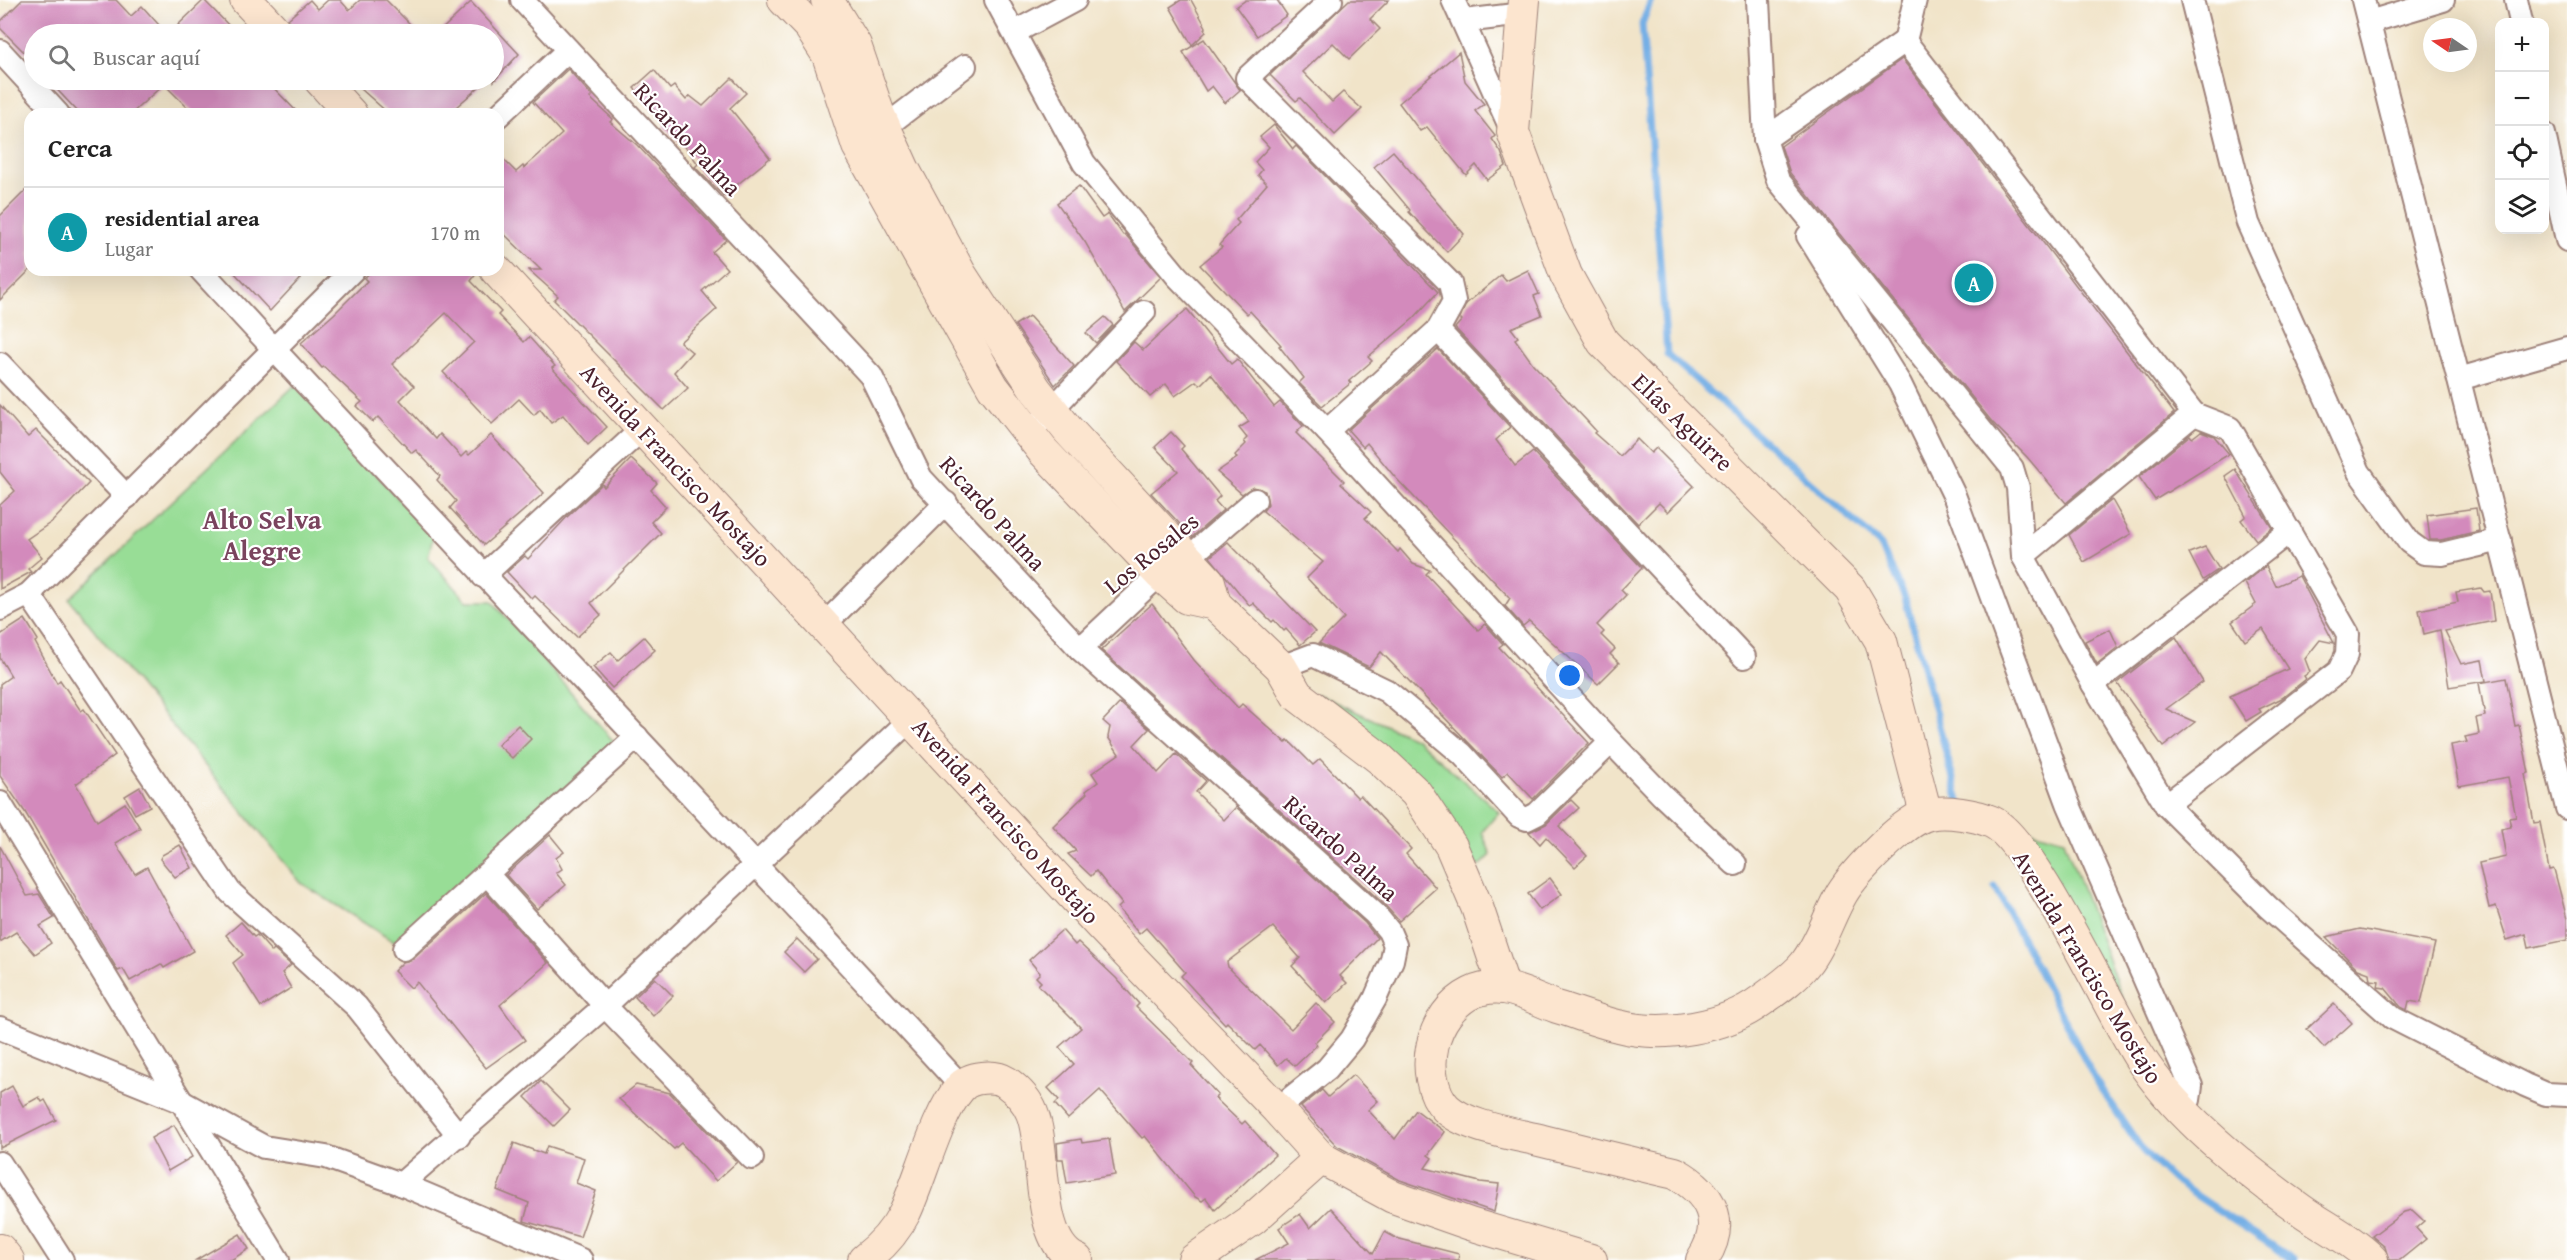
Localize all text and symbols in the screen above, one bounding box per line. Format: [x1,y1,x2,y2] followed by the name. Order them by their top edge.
[2423,18,2477,72] north arrow
[2495,18,2549,234] map controls
[2495,18,2549,72] button: +
[24,24,504,90] search box
[45,41,78,74] icon: search
[93,41,200,73] text: Buscar aquí
[2495,72,2549,126] button: −
[626,74,751,204] street label: Ricardo Palma
[2495,126,2549,180] button: locate
[48,128,112,167] text: Cerca
[2495,180,2549,234] button: layers
[105,202,260,234] text: residential area
[61,218,74,247] text: A
[430,218,480,247] text: 170 m
[105,234,153,263] text: Lugar
[1954,260,1994,306] pin: A
[572,355,780,575] street label: Avenida Francisco Mostajo
[1625,365,1741,479] street label: Elías Aguirre
[932,448,1055,579] street label: Ricardo Palma
[202,499,322,570] district label: Alto Selva Alegre
[1096,504,1206,602] street label: Los Rosales
[1555,661,1584,690] your location
[904,710,1108,932] street label: Avenida Francisco Mostajo
[1276,787,1407,910] street label: Ricardo Palma
[2004,844,2172,1090] street label: Avenida Francisco Mostajo

